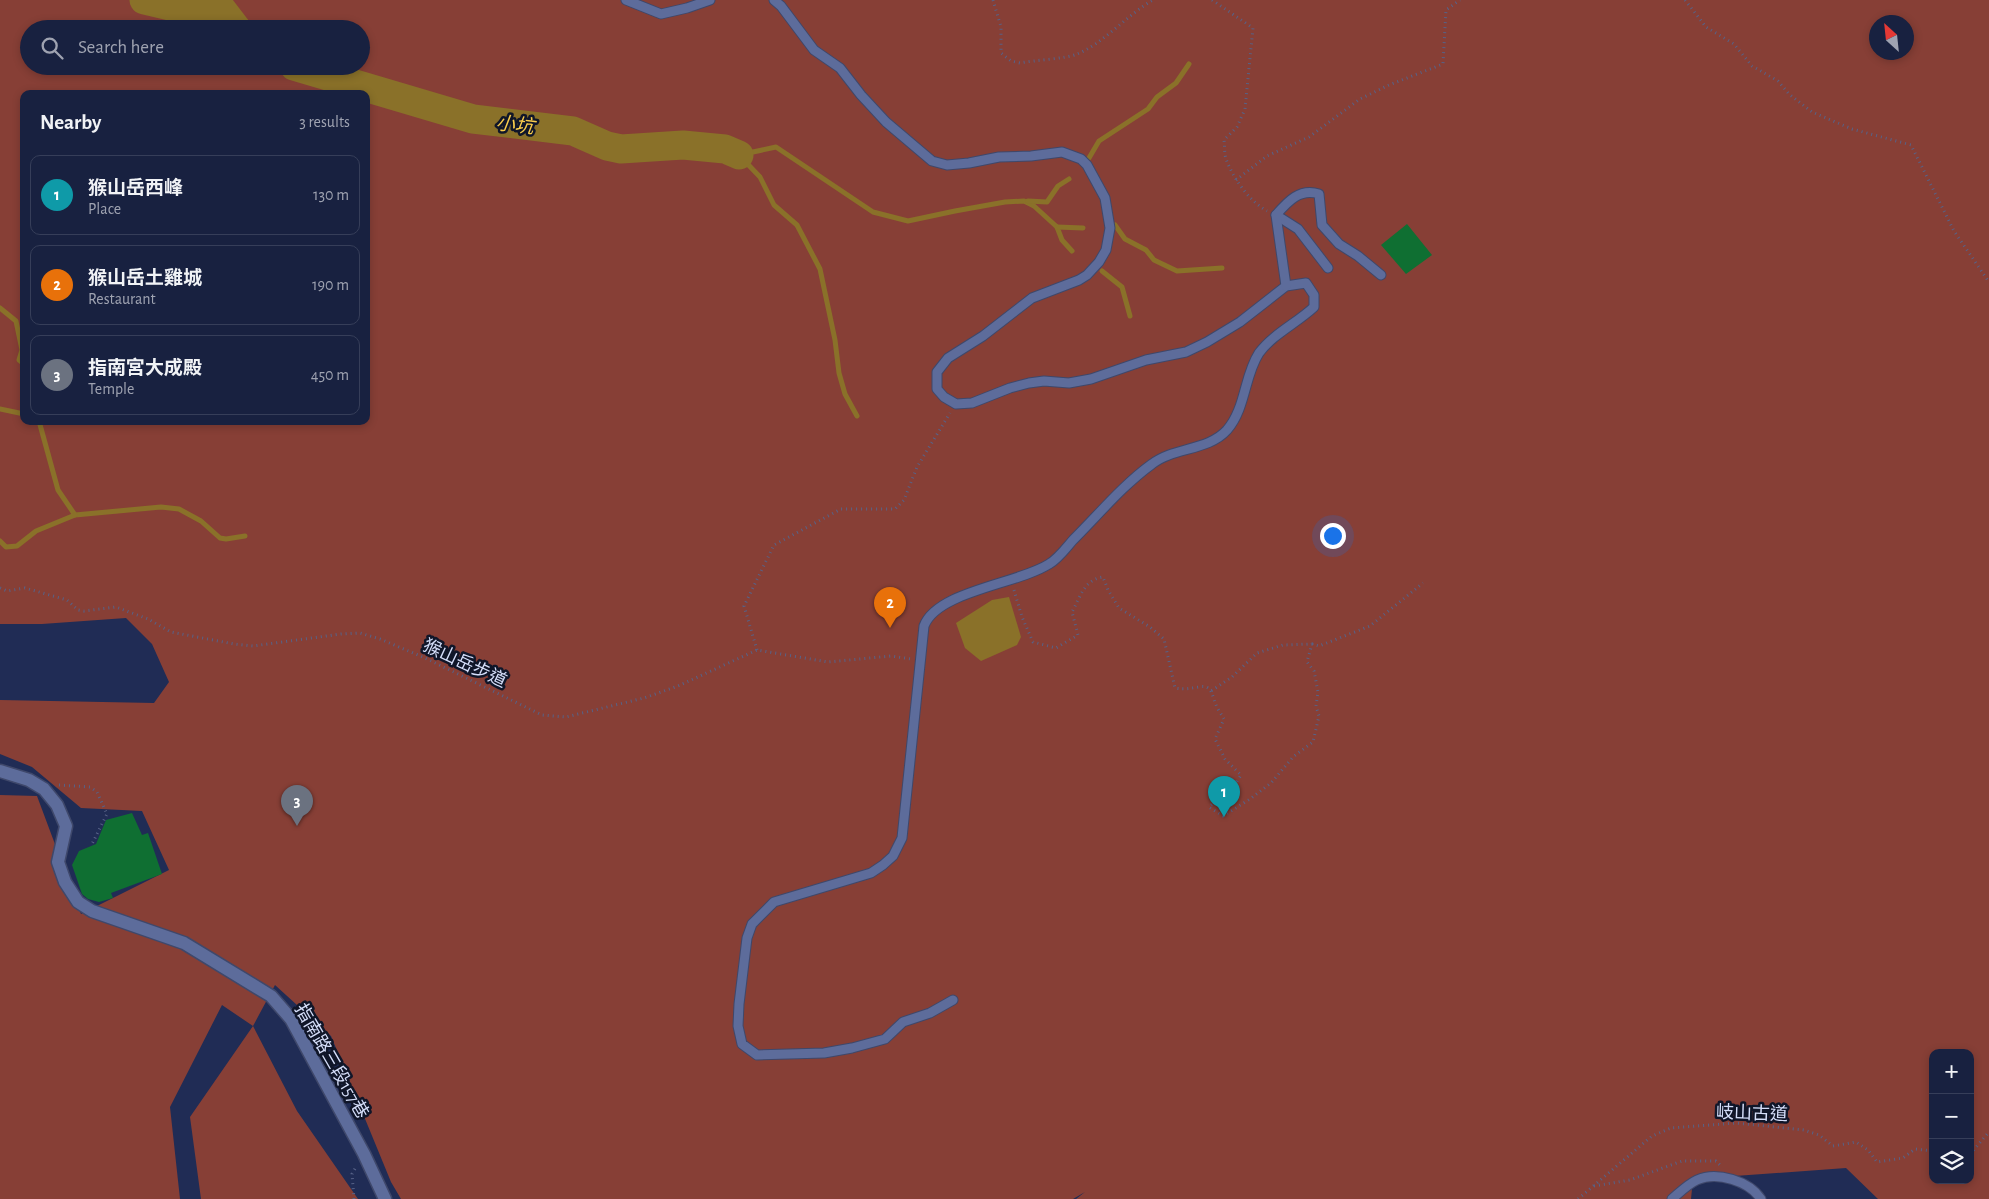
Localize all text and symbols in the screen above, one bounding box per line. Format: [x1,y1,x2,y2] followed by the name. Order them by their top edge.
[1869,15,1914,60] north arrow
[20,20,370,75] search box
[38,34,66,62] icon: search
[78,38,164,57] text: Search here
[40,112,101,133] text: Nearby
[495,112,538,138] water label: 小坑
[299,114,350,130] text: 3 results
[88,179,183,198] text: 猴山岳西峰
[54,187,60,203] text: 1
[313,187,349,203] text: 130 m
[88,201,121,217] text: Place
[88,269,202,288] text: 猴山岳土雞城
[53,277,61,293] text: 2
[312,277,349,293] text: 190 m
[88,291,156,307] text: Restaurant
[88,359,202,378] text: 指南宮大成殿
[54,367,60,383] text: 3
[311,367,349,383] text: 450 m
[88,381,134,397] text: Temple
[1320,523,1346,549] your location
[874,587,906,628] pin: 2
[420,635,510,691] street label: 猴山岳步道
[1208,776,1240,817] pin: 1
[281,785,313,826] pin: 3
[291,1000,373,1122] street label: 指南路三段157巷
[1929,1049,1974,1184] map controls
[1929,1049,1974,1094] button: +
[1929,1094,1974,1139] button: −
[1716,1102,1788,1124] street label: 岐山古道
[1929,1139,1974,1184] button: layers

